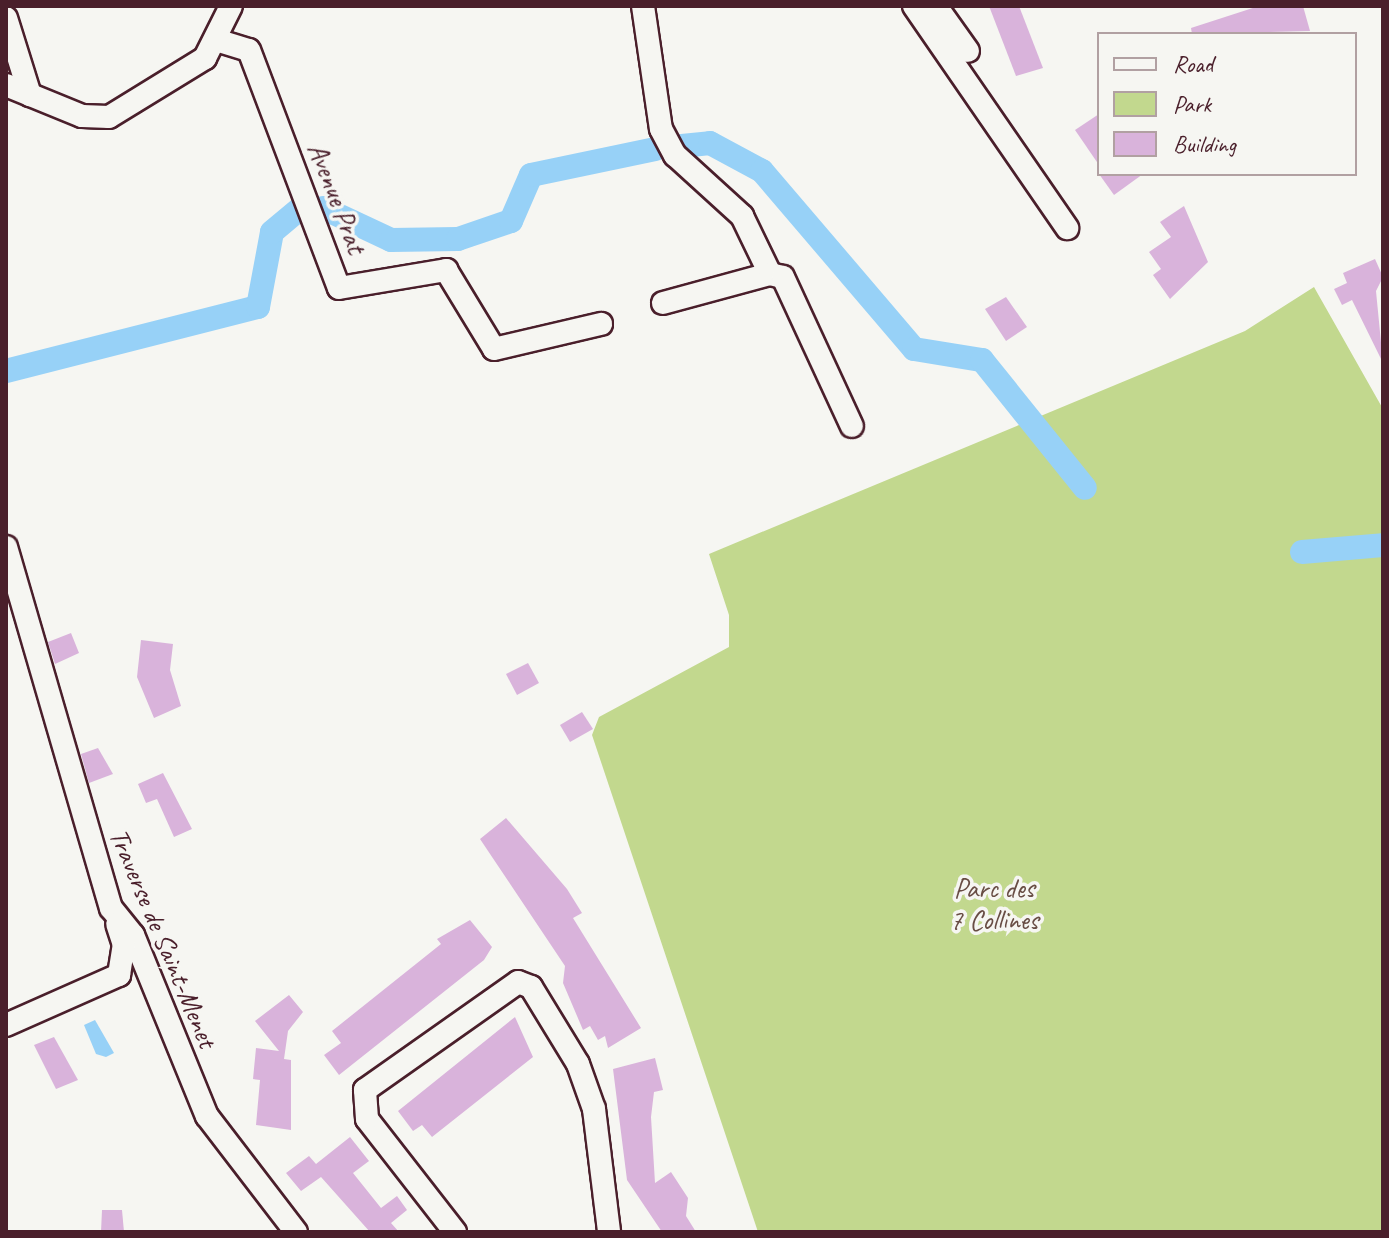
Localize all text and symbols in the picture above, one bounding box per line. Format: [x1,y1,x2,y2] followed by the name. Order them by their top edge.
[1097,32,1357,176] legend
[1173,49,1213,79] text: Road
[1173,89,1211,119] text: Park
[1173,129,1236,159] text: Building
[301,138,373,258] street label: Avenue Prat
[102,823,224,1053] street label: Traverse de Saint-Menet
[950,871,1038,937] park label: Parc des 7 Collines

